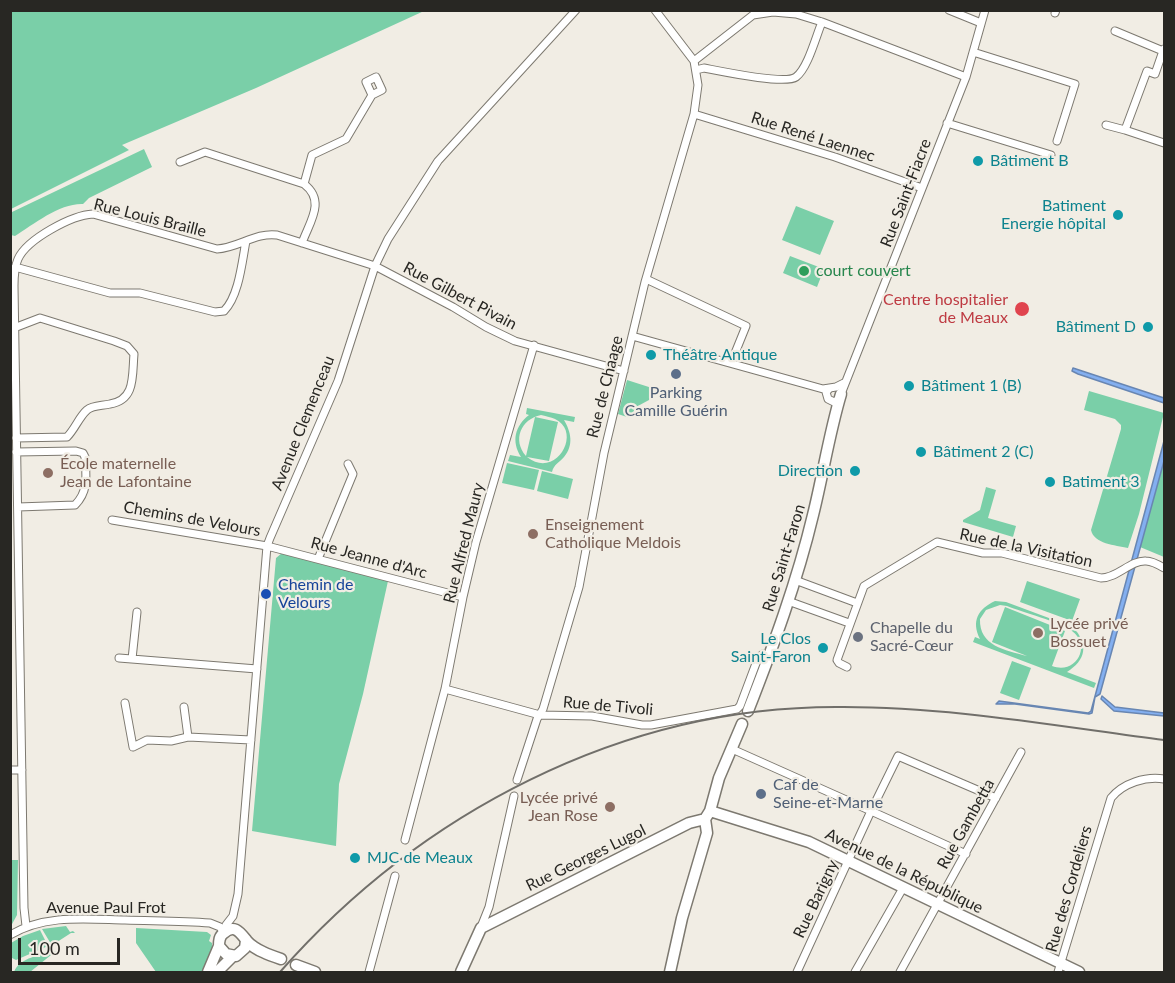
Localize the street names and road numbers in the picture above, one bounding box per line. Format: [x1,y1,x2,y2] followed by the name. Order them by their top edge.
[749,108,877,166] street label: Rue René Laennec
[877,136,935,250] street label: Rue Saint-Fiacre
[92,195,208,241] street label: Rue Louis Braille
[400,258,520,334] street label: Rue Gilbert Pivain
[583,334,627,440] street label: Rue de Chaage
[267,353,339,493] street label: Avenue Clemenceau
[440,481,488,605] street label: Rue Alfred Maury
[122,497,262,541] street label: Chemins de Velours
[759,502,809,614] street label: Rue Saint-Faron
[958,525,1094,571] street label: Rue de la Visitation
[309,533,429,583] street label: Rue Jeanne d'Arc
[562,692,654,720] street label: Rue de Tivoli
[933,776,999,872] street label: Rue Gambetta
[523,821,649,895] street label: Rue Georges Lugol
[1042,823,1096,955] street label: Rue des Cordeliers
[822,824,986,918] street label: Avenue de la République
[789,857,843,941] street label: Rue Barigny
[46,898,166,918] street label: Avenue Paul Frot

